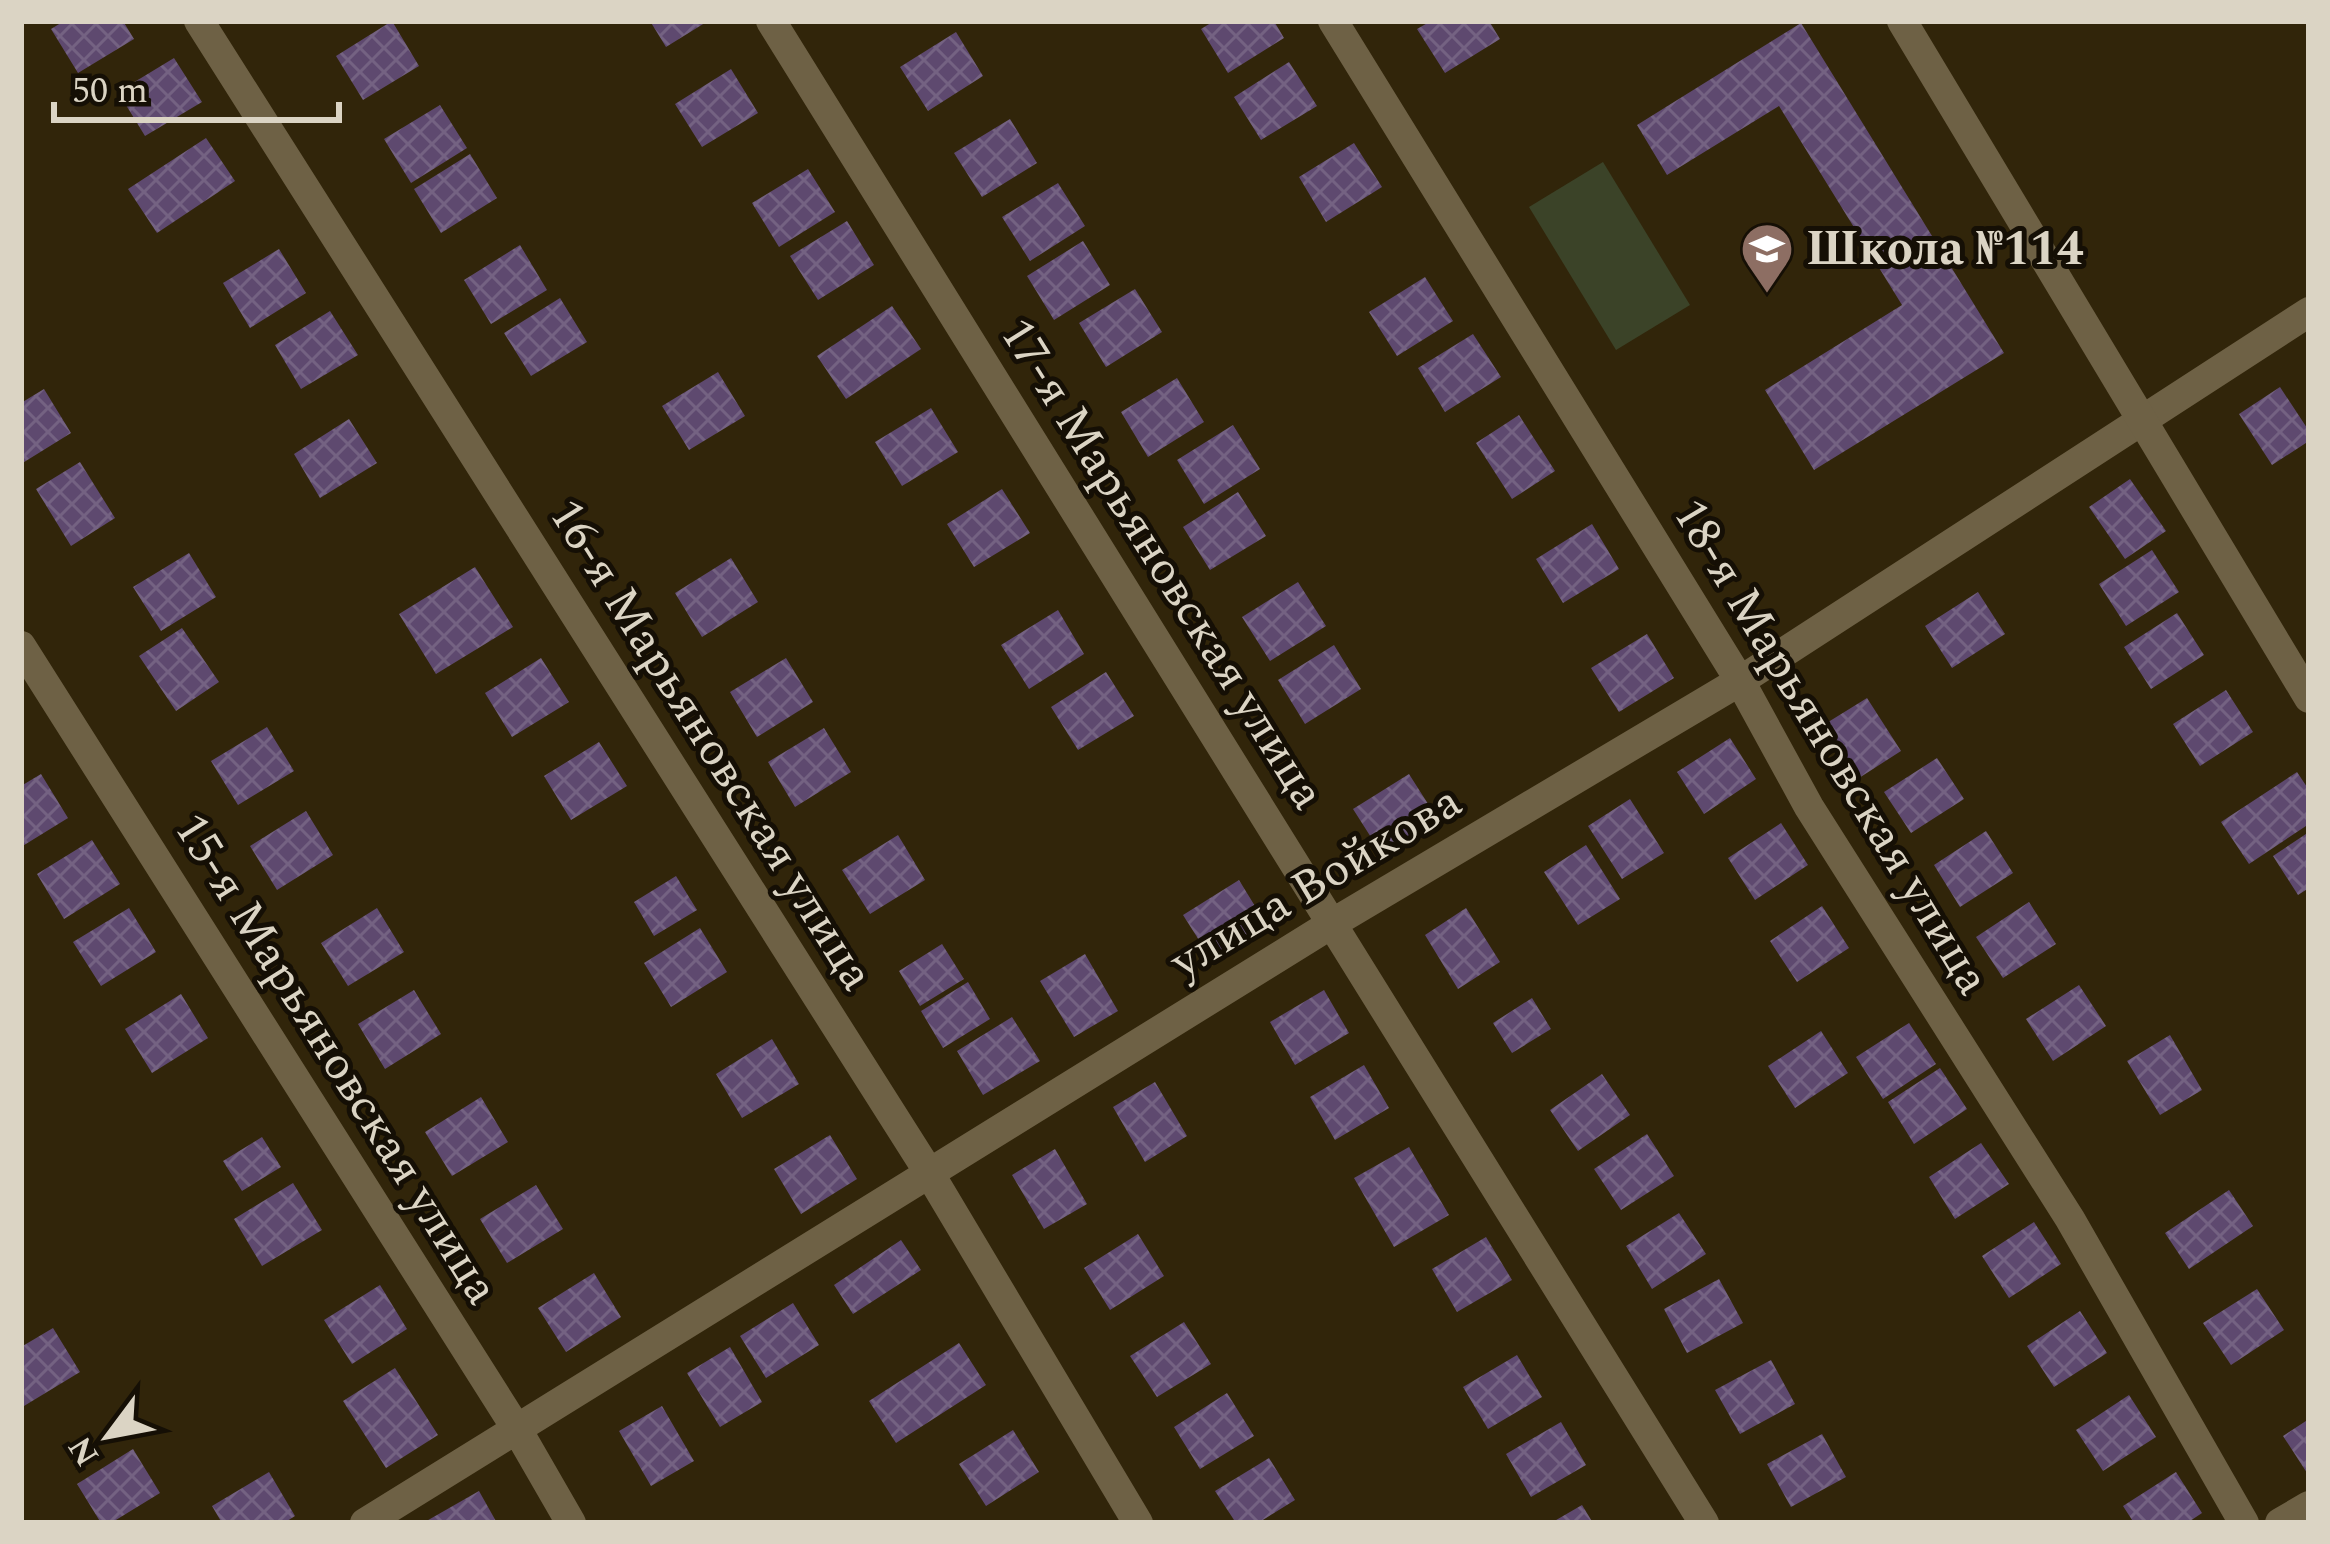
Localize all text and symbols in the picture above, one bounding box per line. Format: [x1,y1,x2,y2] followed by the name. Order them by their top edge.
[54,48,339,122] scale bar
[72,64,148,119] text: 50 m
[1806,213,2084,286] place label: Школа №114
[1739,221,1795,295] school or university icon: Школа №114
[981,304,1343,824] street label: 17-я Марьяновская улица
[530,485,892,1005] street label: 16-я Марьяновская улица
[1653,485,2009,1009] street label: 18-я Марьяновская улица
[1155,766,1476,999] street label: улица Войкова
[155,799,517,1319] street label: 15-я Марьяновская улица
[48,1376,168,1496] north arrow
[56,1426,113,1476] text: N

